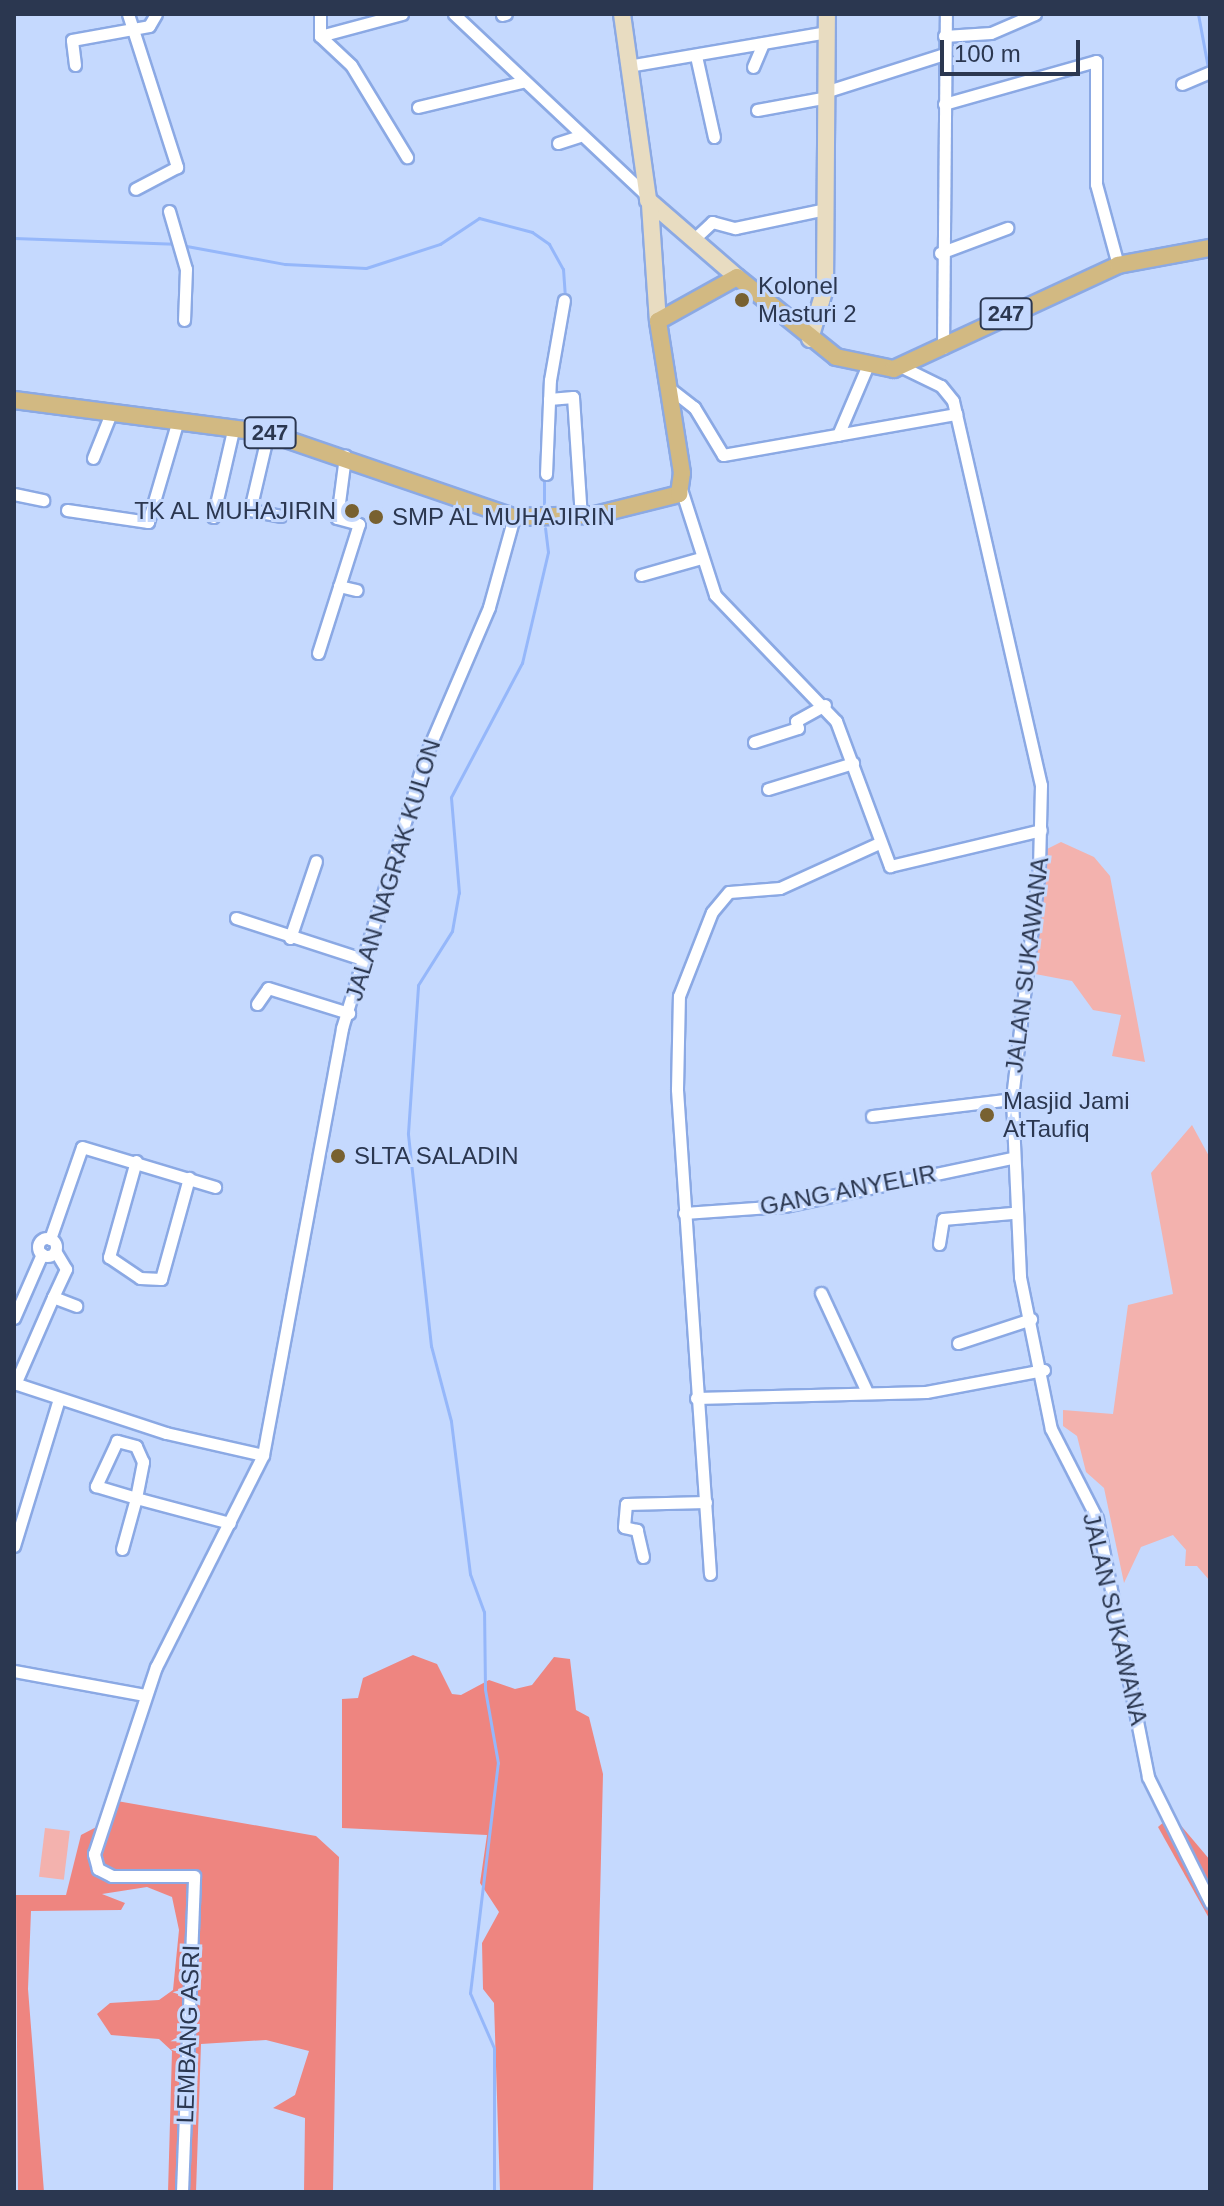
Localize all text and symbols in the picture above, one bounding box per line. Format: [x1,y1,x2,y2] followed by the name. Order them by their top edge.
[944,24,1084,74] scale bar
[954,40,1021,67] text: 100 m
[758,272,857,328] place label: Kolonel Masturi 2
[733,291,751,309] marker: Kolonel Masturi 2
[978,296,1034,332] road number: 247
[242,415,298,451] road number: 247
[132,497,336,525] place label: TK AL MUHAJIRIN
[343,502,361,520] marker: TK AL MUHAJIRIN
[392,503,617,531] place label: SMP AL MUHAJIRIN
[367,508,385,526] marker: SMP AL MUHAJIRIN
[339,736,447,1004] street label: JALAN NAGRAK KULON
[999,856,1055,1074] street label: JALAN SUKAWANA
[1003,1087,1130,1143] place label: Masjid Jami AtTaufiq
[978,1106,996,1124] marker: Masjid Jami AtTaufiq
[354,1142,520,1170] place label: SLTA SALADIN
[329,1147,347,1165] marker: SLTA SALADIN
[757,1159,939,1221] street label: GANG ANYELIR
[1077,1510,1153,1728] street label: JALAN SUKAWANA
[170,1944,206,2124] street label: LEMBANG ASRI

